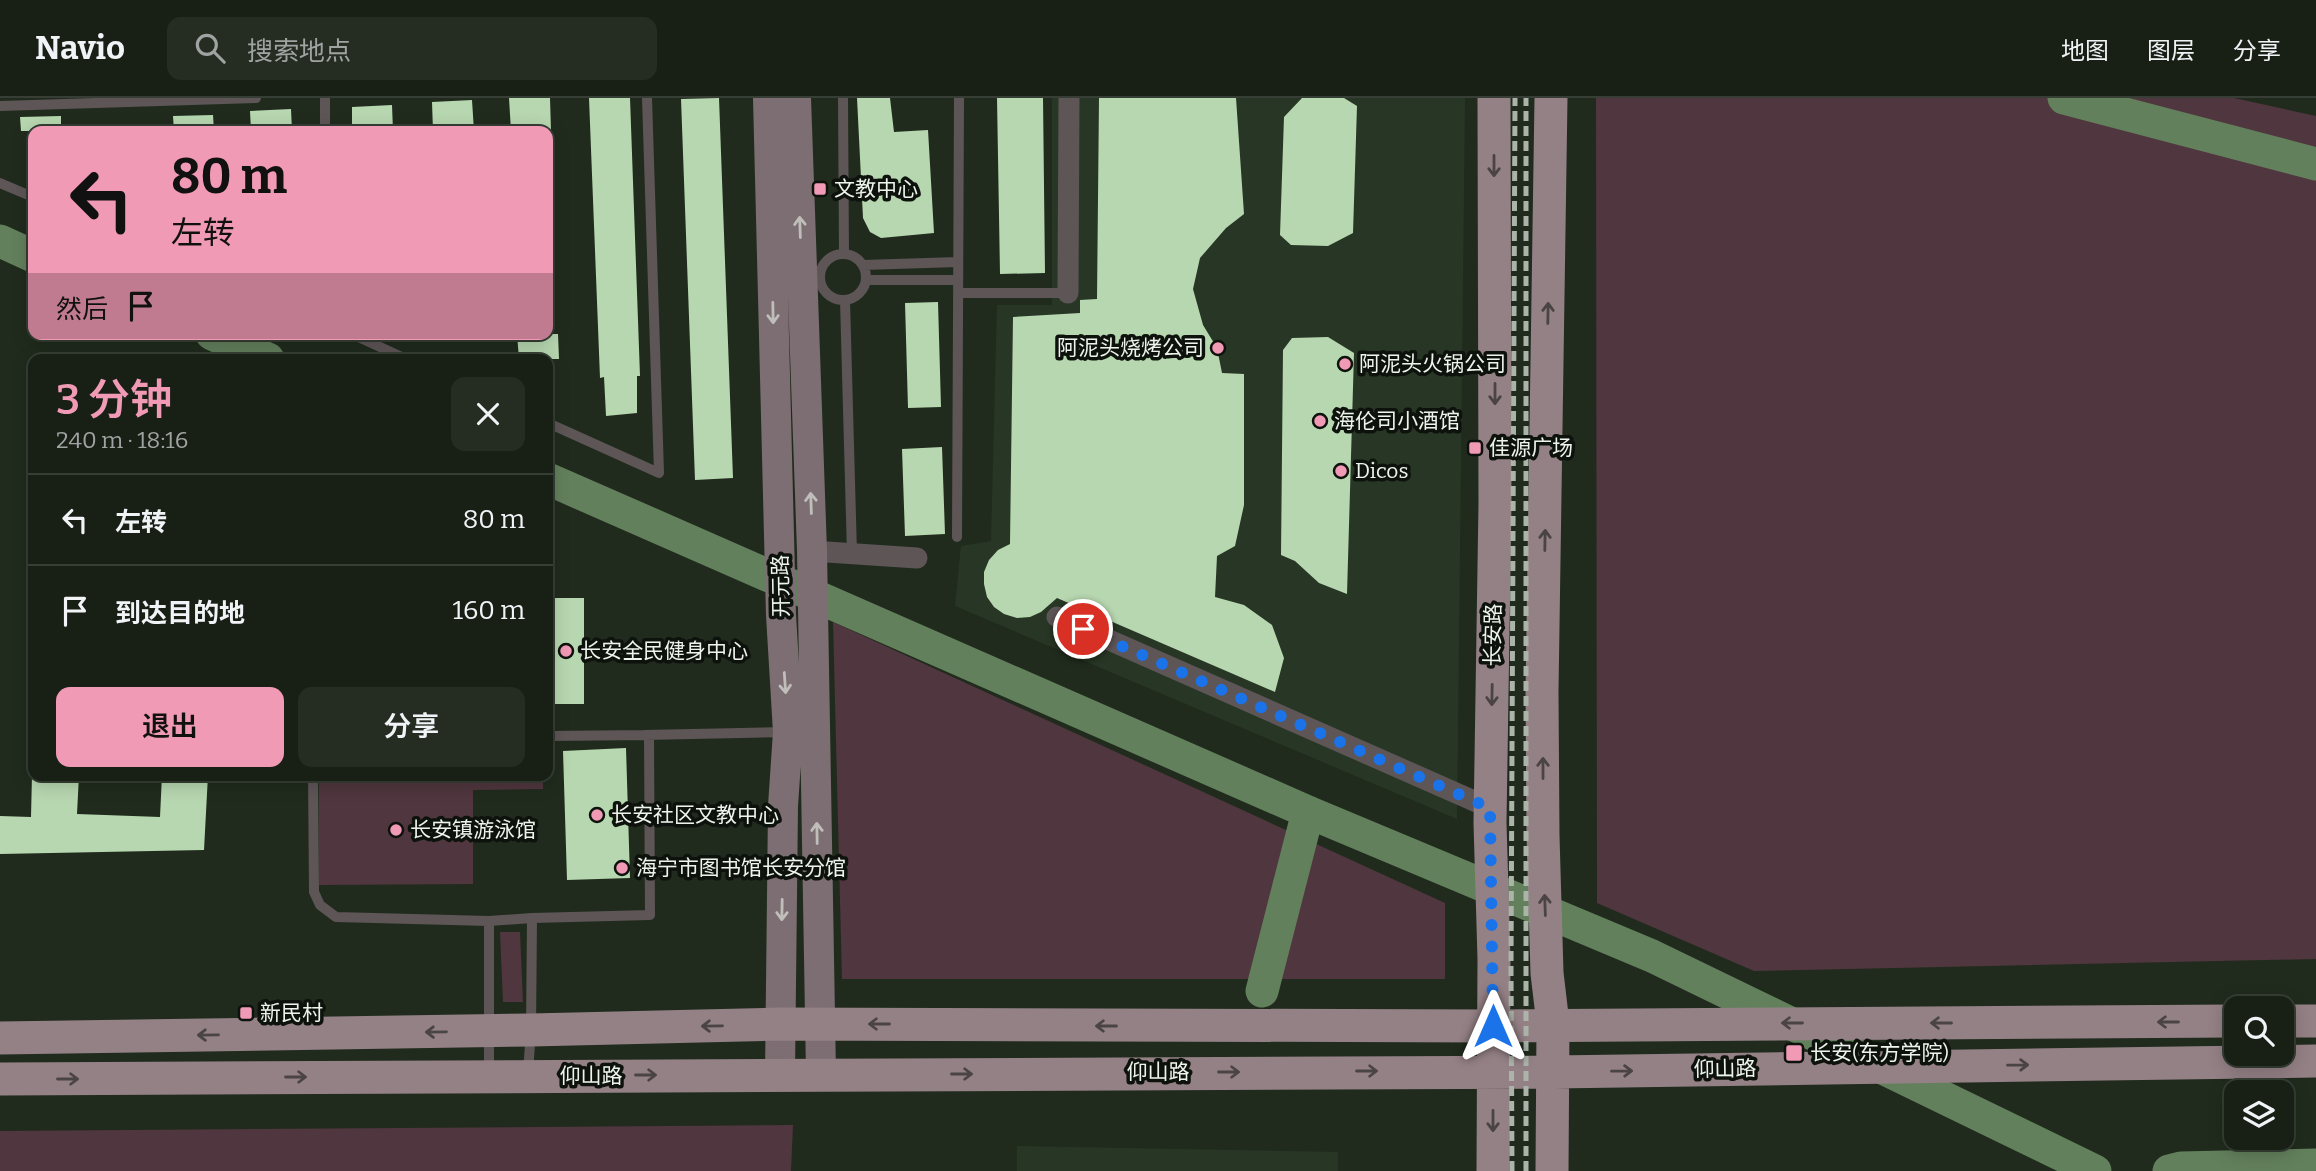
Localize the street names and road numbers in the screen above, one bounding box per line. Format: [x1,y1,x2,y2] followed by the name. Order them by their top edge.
[767,554,795,618] street label: 开元路
[1479,603,1507,667] street label: 长安路
[1693,1055,1757,1083] street label: 仰山路
[1127,1059,1190,1085] street label: 仰山路
[560,1063,623,1089] street label: 仰山路

